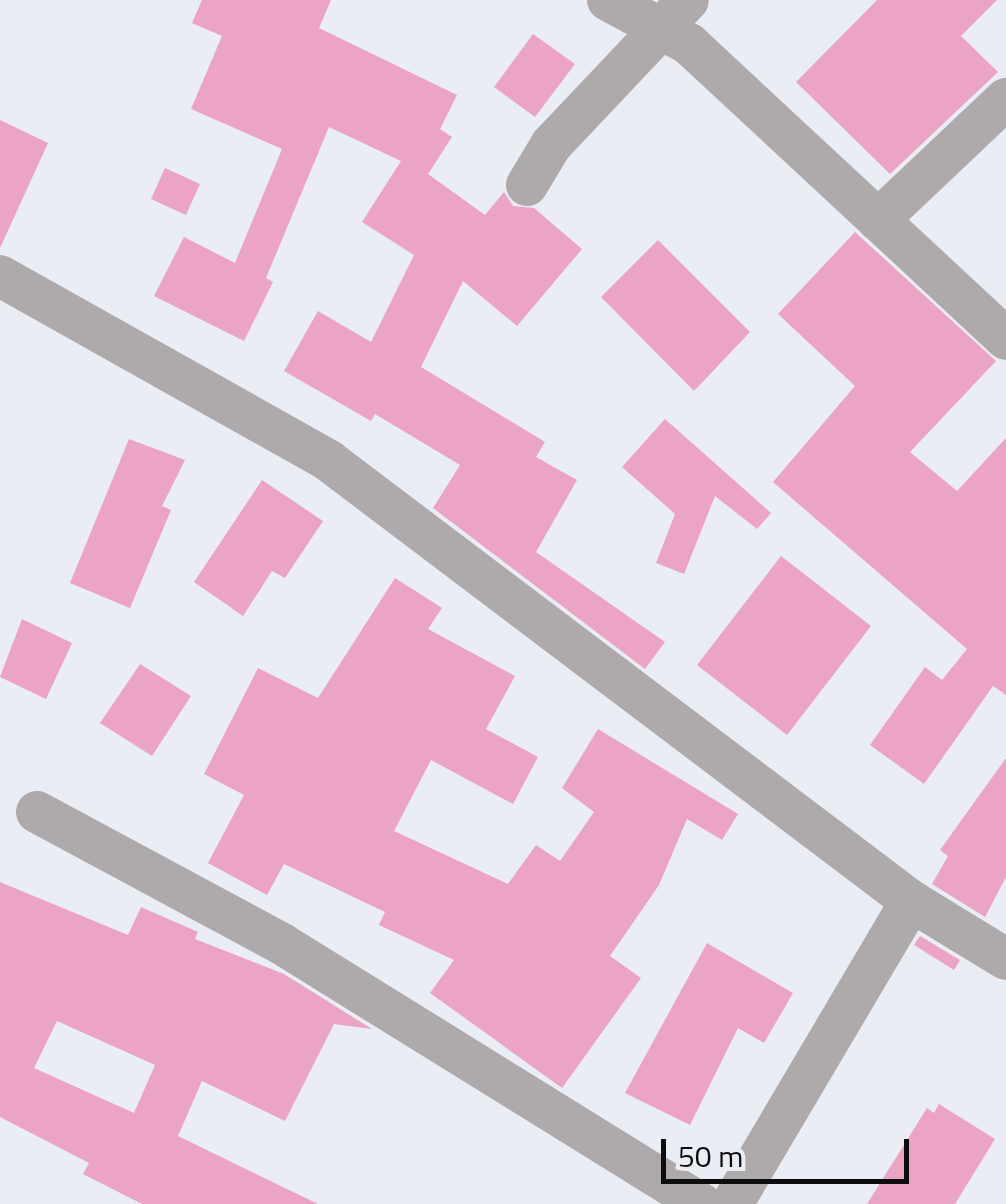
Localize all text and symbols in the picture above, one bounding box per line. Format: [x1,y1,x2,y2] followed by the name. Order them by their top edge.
[666,1119,914,1181] scale bar
[678,1133,743,1179] text: 50 m

